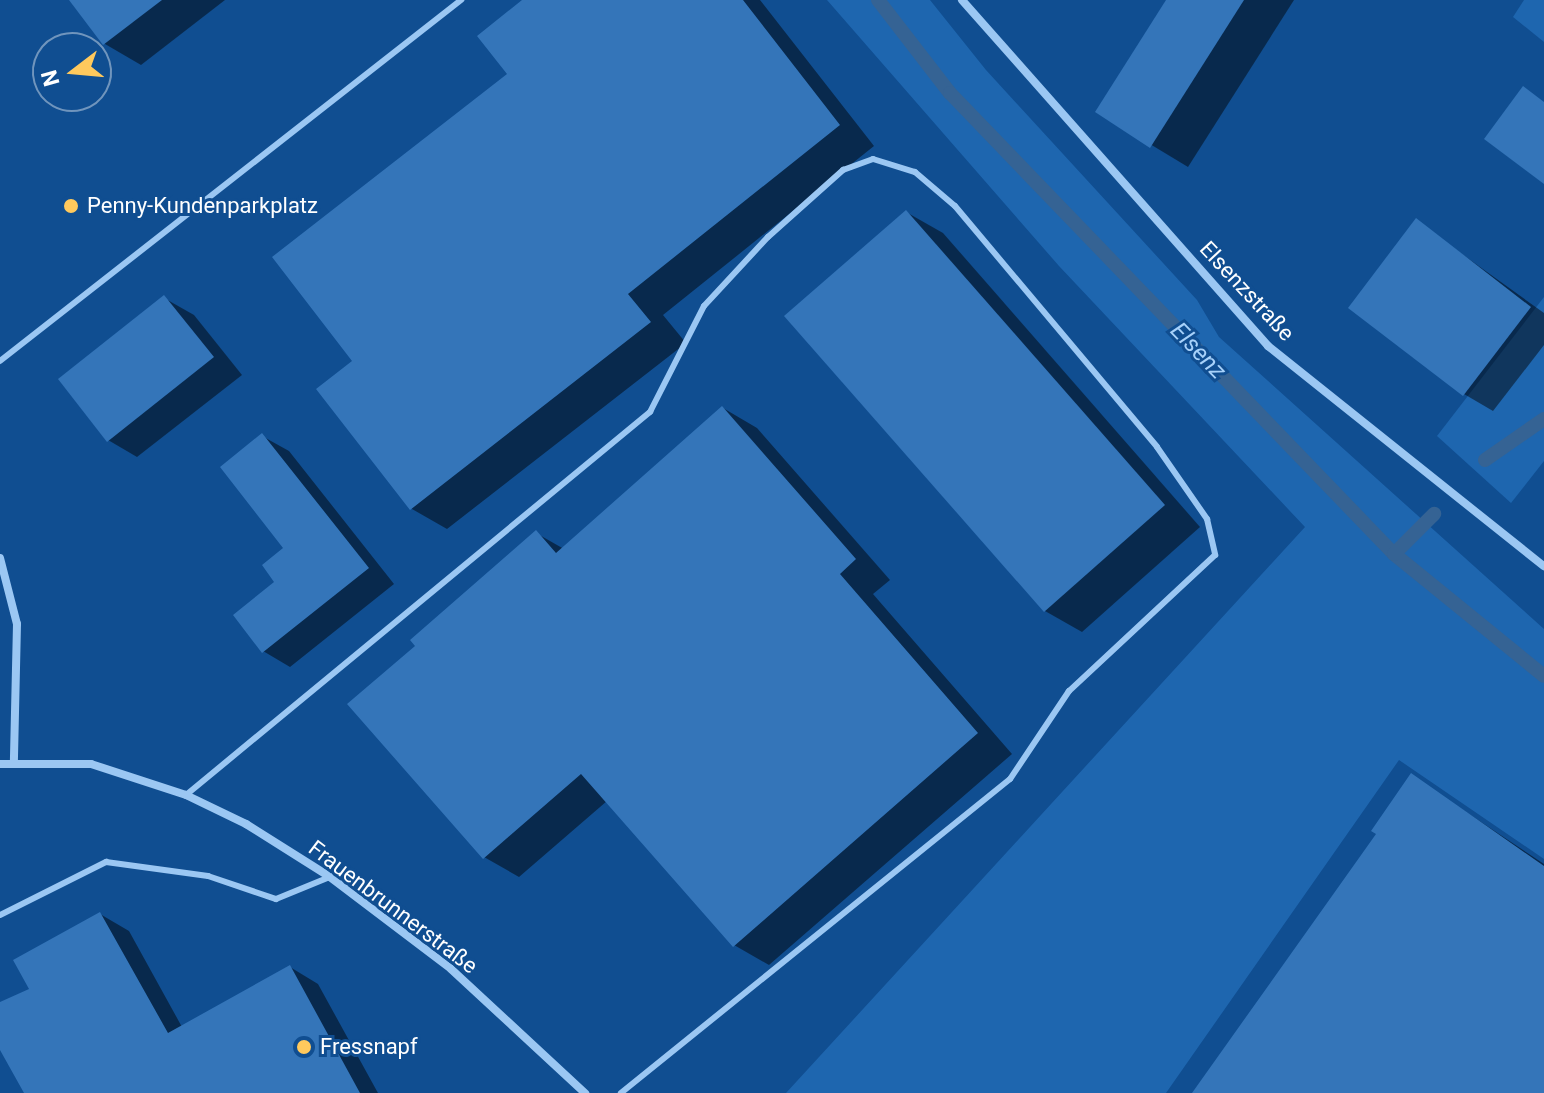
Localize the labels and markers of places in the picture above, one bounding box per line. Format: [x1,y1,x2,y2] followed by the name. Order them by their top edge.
[87,193,318,219] place label: Penny-Kundenparkplatz
[62,197,80,215] marker: Penny-Kundenparkplatz
[320,1034,418,1060] place label: Fressnapf
[295,1038,313,1056] marker: Fressnapf

